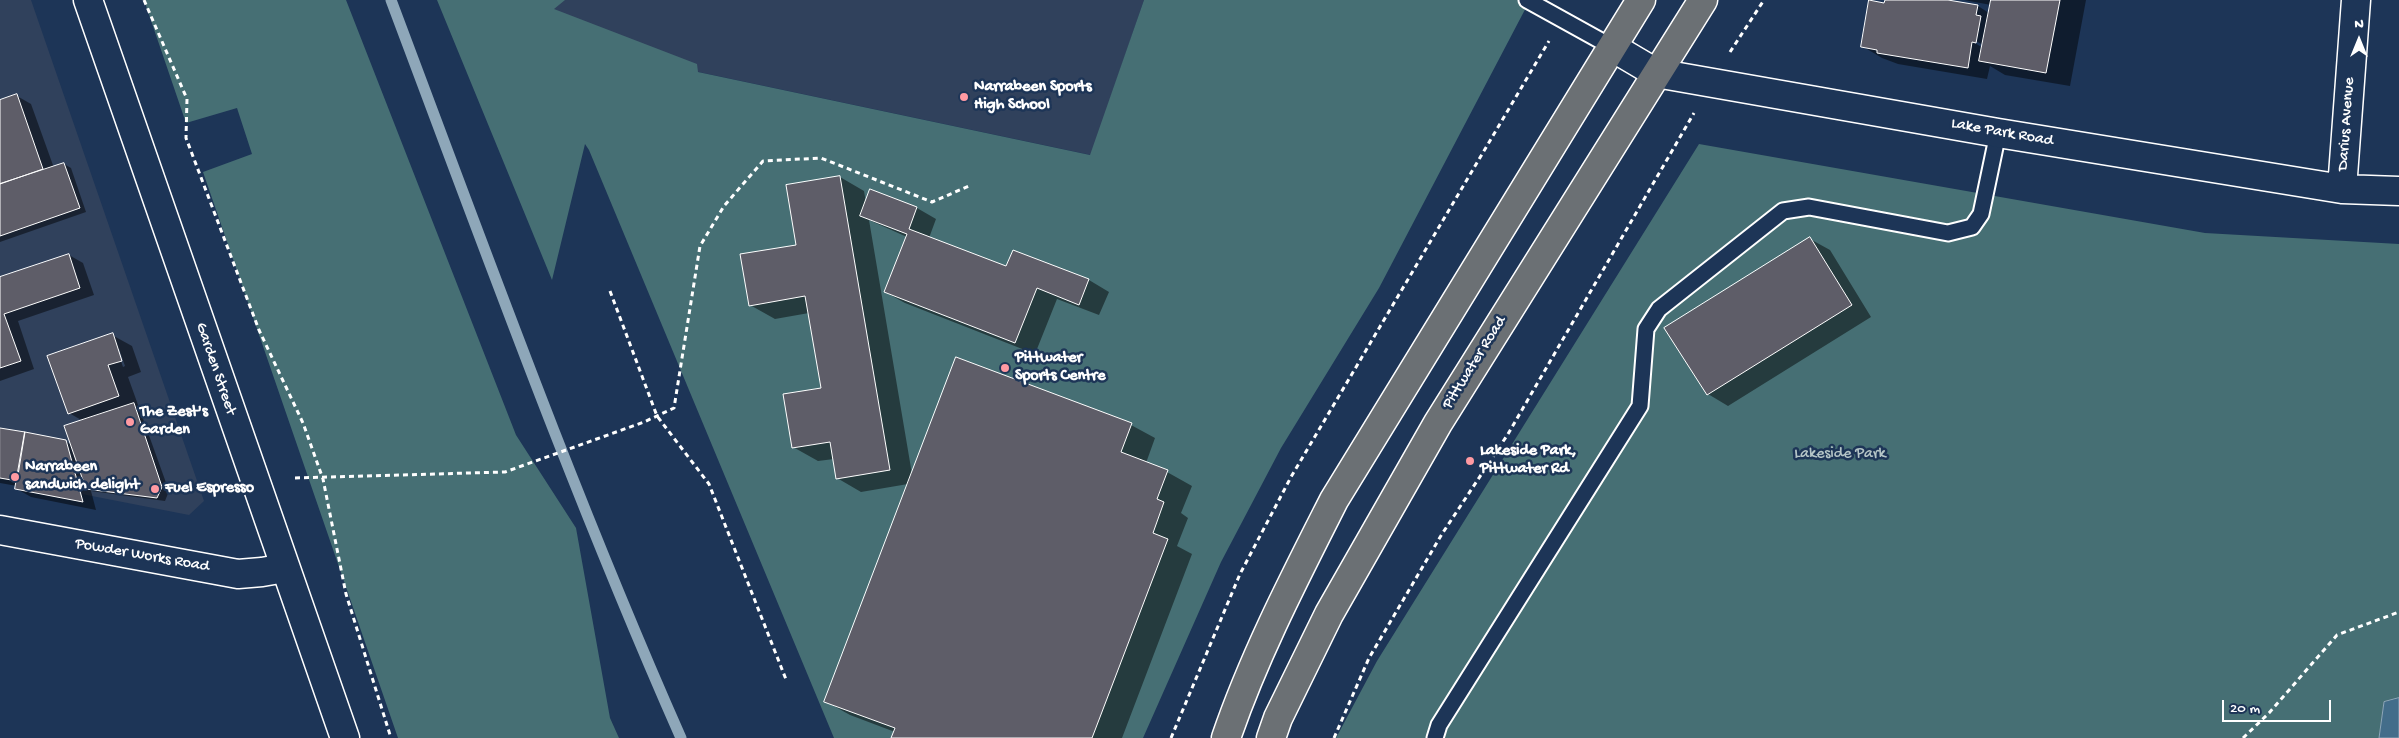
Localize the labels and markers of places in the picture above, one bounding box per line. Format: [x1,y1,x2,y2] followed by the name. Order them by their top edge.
[974,78,1092,116] place label: Narrabeen Sports High School
[958,91,970,103] marker: Narrabeen Sports High School
[1015,349,1105,387] place label: Pittwater Sports Centre
[999,362,1011,374] marker: Pittwater Sports Centre
[140,403,208,441] place label: The Zest's Garden
[124,416,136,428] marker: The Zest's Garden
[1480,442,1576,480] place label: Lakeside Park, Pittwater Rd
[1464,455,1476,467] marker: Lakeside Park, Pittwater Rd
[25,458,139,496] place label: Narrabeen sandwich delight
[9,471,21,483] marker: Narrabeen sandwich delight
[165,479,254,499] place label: Fuel Espresso
[149,483,161,495] marker: Fuel Espresso

